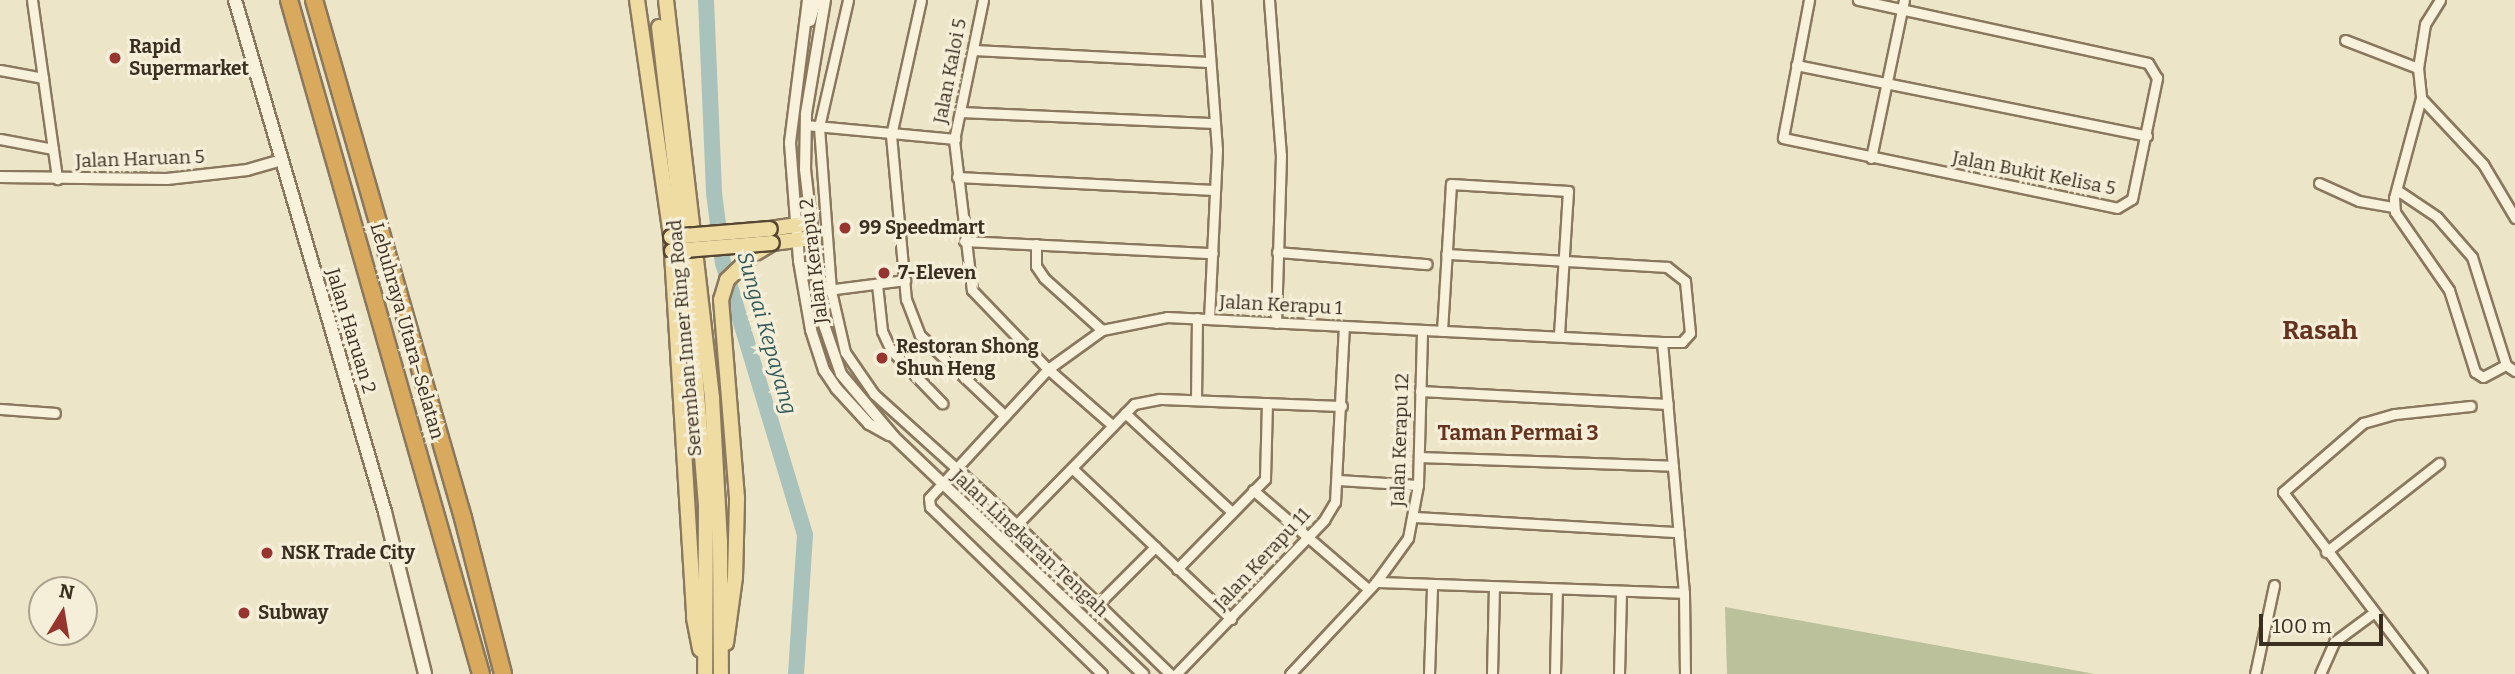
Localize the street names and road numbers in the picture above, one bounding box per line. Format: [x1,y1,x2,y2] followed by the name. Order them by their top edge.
[929,16,971,126] street label: Jalan Kaloi 5
[75,145,205,173] street label: Jalan Haruan 5
[1950,146,2118,200] street label: Jalan Bukit Kelisa 5
[795,197,833,325] street label: Jalan Kerapu 2
[663,219,707,457] street label: Seremban Inner Ring Road
[365,220,449,442] street label: Lebuhraya Utara–Selatan
[321,266,381,396] street label: Jalan Haruan 2
[1219,290,1343,320] street label: Jalan Kerapu 1
[1386,373,1414,507] street label: Jalan Kerapu 12
[947,464,1113,622] street label: Jalan Lingkaran Tengah
[1209,503,1315,615] street label: Jalan Kerapu 11

